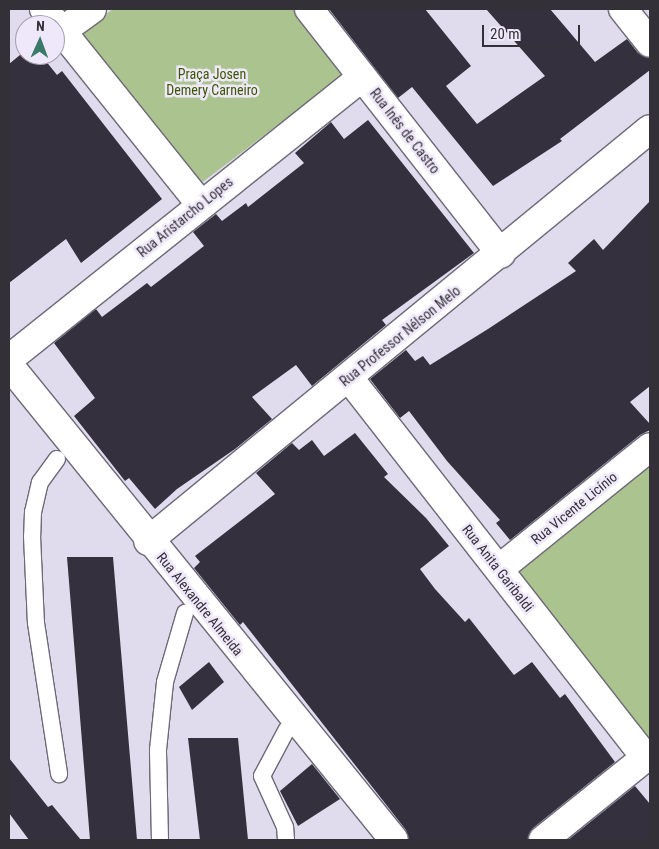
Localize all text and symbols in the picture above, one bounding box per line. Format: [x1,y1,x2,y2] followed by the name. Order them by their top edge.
[15,15,65,65] north arrow
[484,15,582,47] scale bar
[36,18,45,34] text: N
[490,25,520,43] text: 20 m
[166,66,258,98] park label: Praça Josen Demery Carneiro
[366,85,444,177] street label: Rua Inês de Castro
[134,173,236,261] street label: Rua Aristarcho Lopes
[336,282,464,390] street label: Rua Professor Nélson Melo
[528,468,620,548] street label: Rua Vicente Licínio
[459,521,537,615] street label: Rua Anita Garibaldi
[153,549,247,659] street label: Rua Alexandre Almeida

